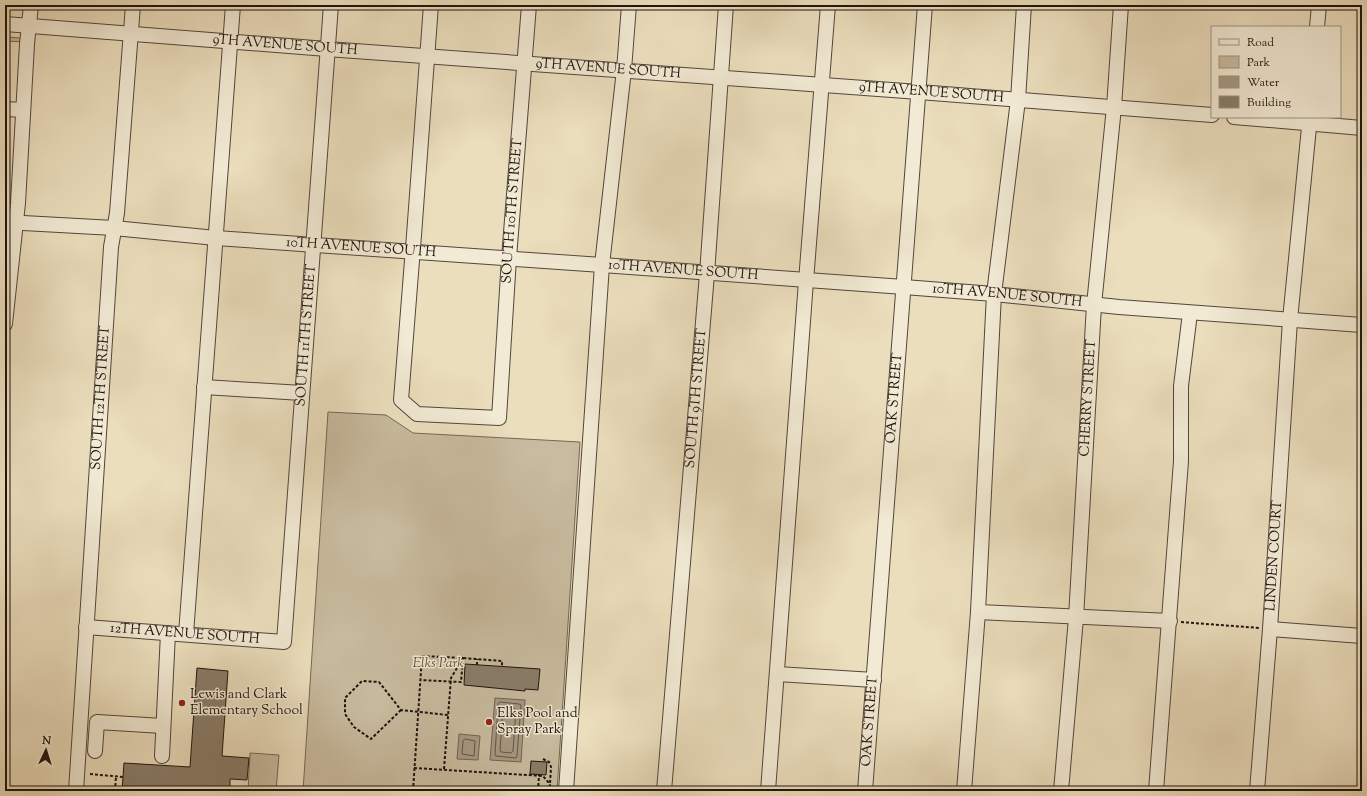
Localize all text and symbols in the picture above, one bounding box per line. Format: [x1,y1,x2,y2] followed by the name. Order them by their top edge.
[1211,26,1341,118] legend
[212,30,358,61] street label: 9TH AVENUE SOUTH
[1247,34,1274,52] text: Road
[535,54,682,85] street label: 9TH AVENUE SOUTH
[1247,54,1270,72] text: Park
[1247,74,1280,92] text: Water
[858,78,1005,109] street label: 9TH AVENUE SOUTH
[1247,94,1291,112] text: Building
[497,138,528,284] street label: SOUTH 10TH STREET
[285,233,437,263] street label: 10TH AVENUE SOUTH
[607,255,759,286] street label: 10TH AVENUE SOUTH
[291,263,322,407] street label: SOUTH 11TH STREET
[931,279,1083,313] street label: 10TH AVENUE SOUTH
[87,325,116,471] street label: SOUTH 12TH STREET
[681,328,712,469] street label: SOUTH 9TH STREET
[1075,339,1102,457] street label: CHERRY STREET
[882,352,908,444] street label: OAK STREET
[1261,499,1288,612] street label: LINDEN COURT
[109,619,260,650] street label: 12TH AVENUE SOUTH
[412,654,464,674] park label: Elks Park
[857,675,884,767] street label: OAK STREET
[190,685,303,721] place label: Lewis and Clark Elementary School
[177,698,187,708] marker: Lewis and Clark Elementary School
[497,704,578,740] place label: Elks Pool and Spray Park
[484,717,494,727] marker: Elks Pool and Spray Park
[26,730,66,770] north arrow
[41,733,52,749] text: N

